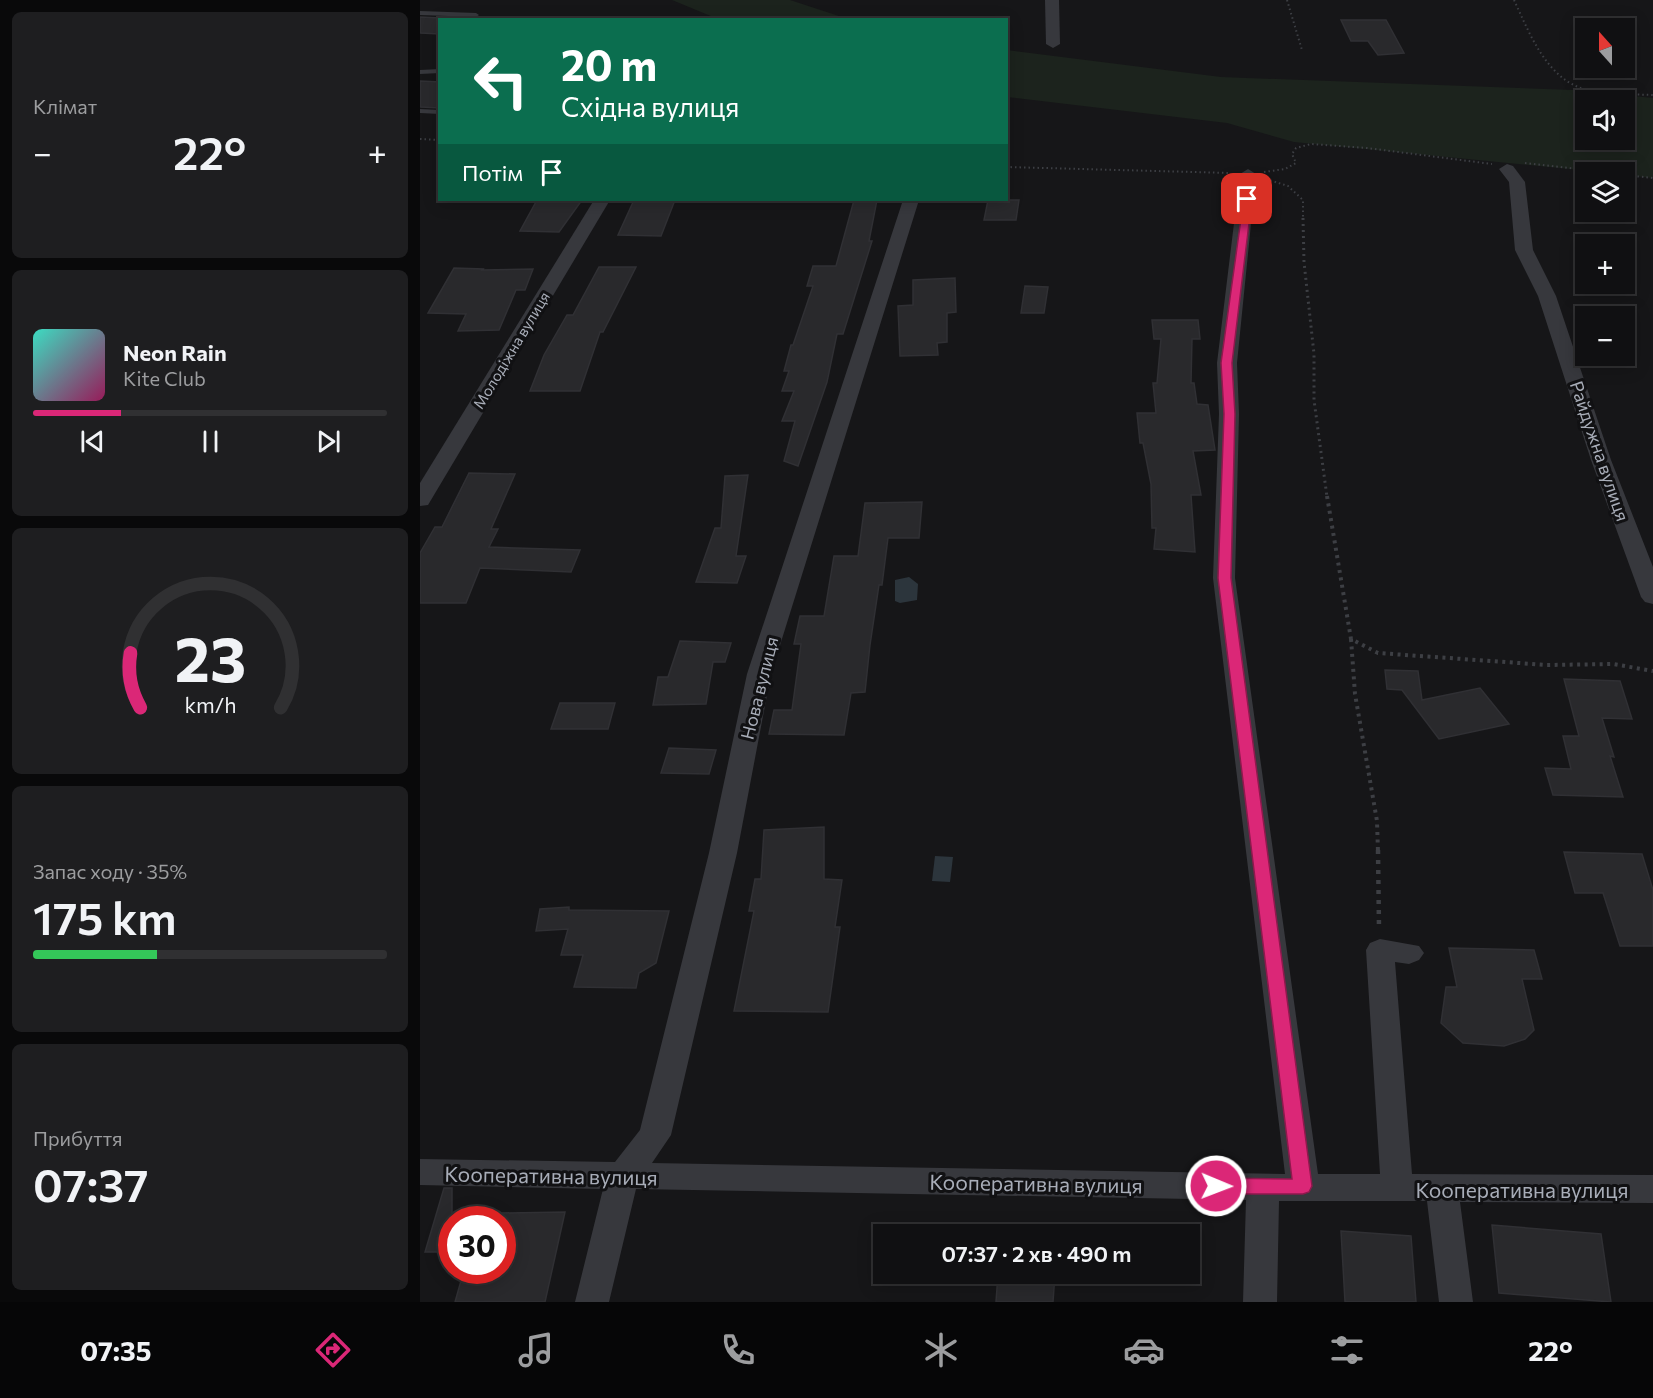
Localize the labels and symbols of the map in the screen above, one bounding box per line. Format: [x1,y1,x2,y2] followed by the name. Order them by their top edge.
[1575,18,1635,78] north arrow
[1221,173,1272,224] pin
[469,288,553,412] street label: Молодіжна вулиця
[1566,378,1634,524] street label: Райдужна вулиця
[736,634,782,742] street label: Нова вулиця
[1184,1154,1248,1218] position arrow
[444,1161,658,1189] street label: Кооперативна вулиця
[929,1169,1143,1197] street label: Кооперативна вулиця
[1415,1177,1629,1202] street label: Кооперативна вулиця
[438,1206,516,1284] speed limit sign: 30

